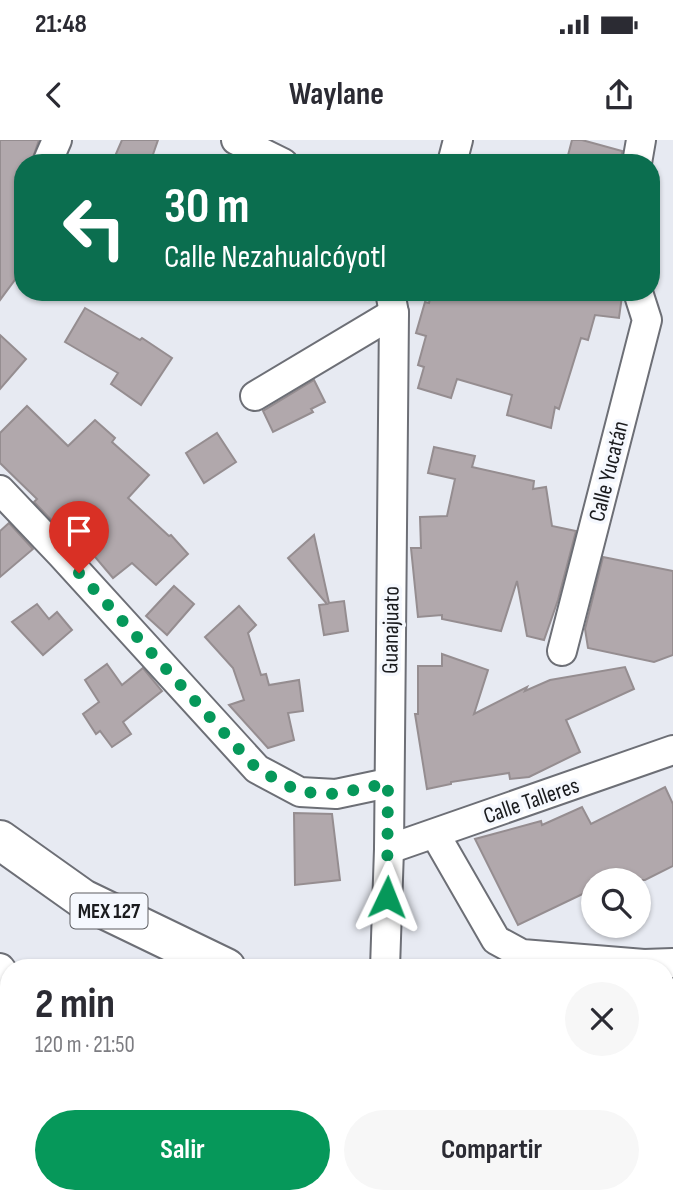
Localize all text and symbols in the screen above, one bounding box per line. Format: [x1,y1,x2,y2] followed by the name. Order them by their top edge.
[35,9,87,40] text: 21:48
[289,75,384,114] text: Waylane
[35,76,73,114] icon: back
[600,76,638,114] icon: share
[164,178,249,237] text: 30 m
[49,182,140,273] icon: left
[164,238,386,277] text: Calle Nezahualcóyotl
[583,418,635,524] street label: Calle Yucatán
[49,501,109,573] pin
[60,512,98,550] icon: arrive
[376,586,406,674] street label: Guanajuato
[480,772,583,830] street label: Calle Talleres
[350,860,424,934] position arrow
[581,868,651,938] map controls
[581,868,651,938] button: search
[70,894,148,928] road number: MEX 127
[35,979,115,1030] text: 2 min
[565,982,639,1056] button: close
[35,1031,135,1059] text: 120 m · 21:50
[35,1110,330,1190] button: Salir
[344,1110,639,1190] button: Compartir

